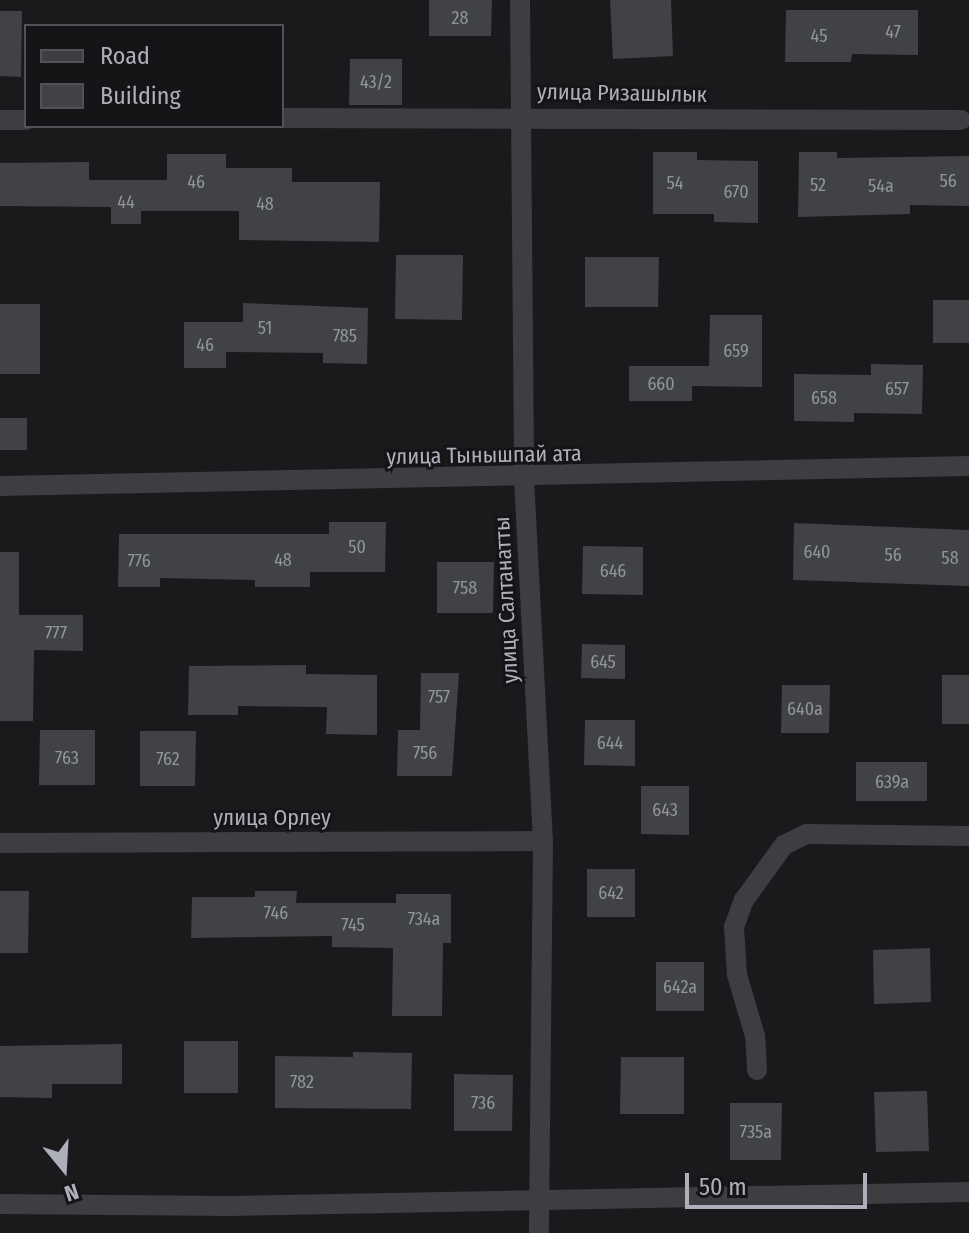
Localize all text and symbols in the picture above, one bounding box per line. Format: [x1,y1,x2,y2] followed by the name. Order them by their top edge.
[452,7,468,29] house number: 28
[885,21,901,43] house number: 47
[24,24,284,128] legend
[811,25,827,47] house number: 45
[100,42,150,70] text: Road
[360,71,392,93] house number: 43/2
[537,78,707,108] street label: улица Ризашылык
[100,82,181,110] text: Building
[939,170,957,192] house number: 56
[187,171,205,193] house number: 46
[667,172,683,194] house number: 54
[810,174,826,196] house number: 52
[868,175,894,197] house number: 54а
[723,181,749,203] house number: 670
[117,191,135,213] house number: 44
[256,193,274,215] house number: 48
[258,317,272,339] house number: 51
[333,325,357,347] house number: 785
[196,334,214,356] house number: 46
[723,340,749,362] house number: 659
[647,373,675,395] house number: 660
[885,378,909,400] house number: 657
[811,387,837,409] house number: 658
[386,440,582,470] street label: улица Тынышпай ата
[488,516,524,684] street label: улица Салтанатты
[348,536,366,558] house number: 50
[803,541,831,563] house number: 640
[884,544,902,566] house number: 56
[941,547,959,569] house number: 58
[274,549,292,571] house number: 48
[127,550,151,572] house number: 776
[600,560,626,582] house number: 646
[453,577,477,599] house number: 758
[45,622,67,644] house number: 777
[590,651,616,673] house number: 645
[428,686,450,708] house number: 757
[787,698,823,720] house number: 640а
[597,732,623,754] house number: 644
[413,742,437,764] house number: 756
[55,747,79,769] house number: 763
[156,748,180,770] house number: 762
[875,771,909,793] house number: 639а
[652,799,678,821] house number: 643
[213,805,331,831] street label: улица Орлеу
[598,882,624,904] house number: 642
[264,902,288,924] house number: 746
[408,908,440,930] house number: 734а
[341,914,365,936] house number: 745
[663,976,697,998] house number: 642а
[290,1071,314,1093] house number: 782
[471,1092,495,1114] house number: 736
[740,1121,772,1143] house number: 735а
[24,1129,104,1209] north arrow
[689,1157,871,1207] scale bar
[699,1173,747,1201] text: 50 m
[61,1177,82,1207] text: N

